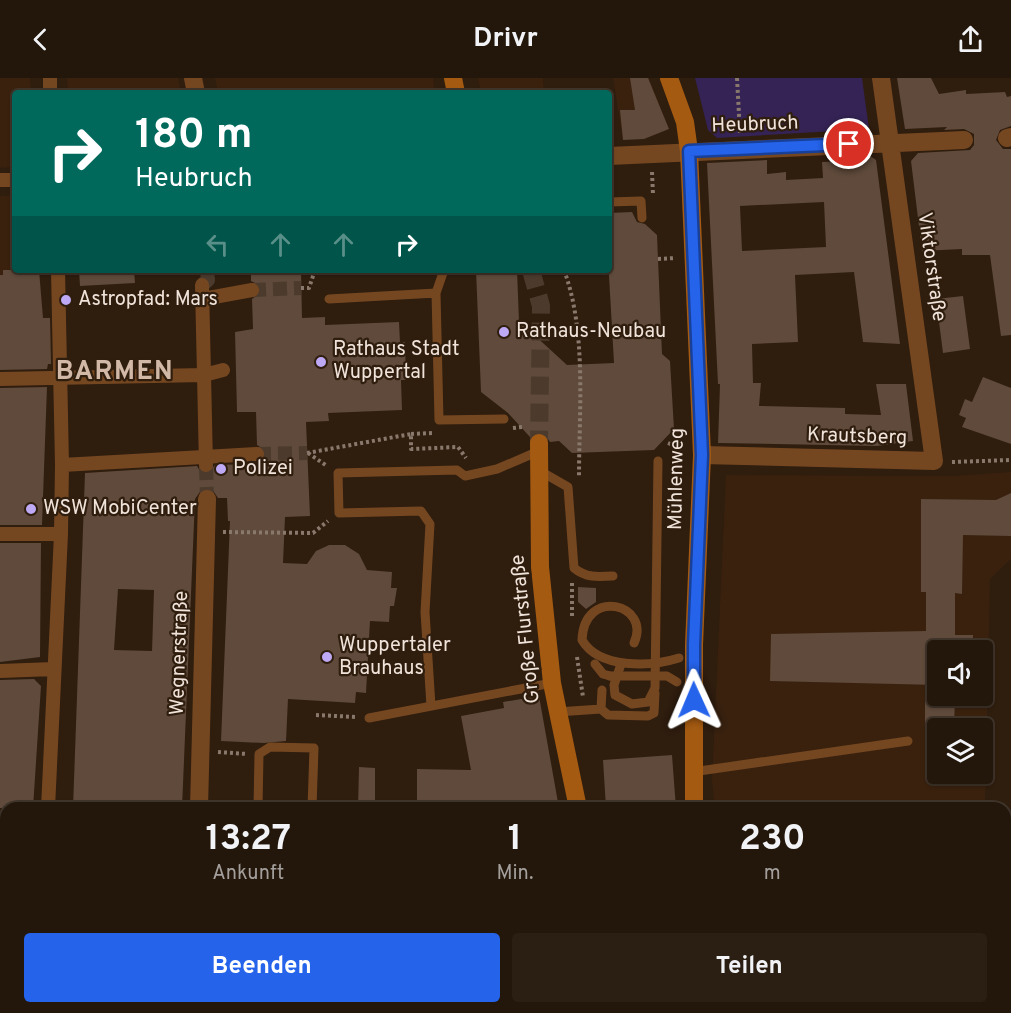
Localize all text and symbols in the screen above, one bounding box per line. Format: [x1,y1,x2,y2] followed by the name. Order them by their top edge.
[473,22,538,56] text: Drivr
[24,23,57,56] icon: back
[954,23,987,56] icon: share
[135,110,252,163] text: 180 m
[711,110,799,140] street label: Heubruch
[36,114,114,192] icon: right
[823,118,874,169] pin
[832,127,865,160] icon: arrive
[135,162,253,196] text: Heubruch
[910,211,952,323] street label: Viktorstraße
[201,228,234,261] icon: left
[264,228,297,261] icon: ahead
[327,228,360,261] icon: ahead
[390,228,423,261] icon: right
[78,287,218,313] place label: Astropfad: Mars
[59,293,73,307] marker: Astropfad: Mars
[516,319,666,345] place label: Rathaus-Neubau
[497,325,511,339] marker: Rathaus-Neubau
[333,337,459,386] place label: Rathaus Stadt Wuppertal
[314,355,328,369] marker: Rathaus Stadt Wuppertal
[56,356,174,389] district label: BARMEN
[806,422,908,452] street label: Krautsberg
[663,428,691,530] street label: Mühlenweg
[233,456,293,482] place label: Polizei
[214,462,228,476] marker: Polizei
[43,496,197,522] place label: WSW MobiCenter
[24,502,38,516] marker: WSW MobiCenter
[505,553,547,705] street label: Große Flurstraße
[165,590,195,716] street label: Wegnerstraße
[339,633,451,682] place label: Wuppertaler Brauhaus
[927,640,993,784] map controls
[927,640,993,706] button: sound
[320,650,334,664] marker: Wuppertaler Brauhaus
[662,668,726,732] position arrow
[927,718,993,784] button: layers
[205,817,291,863] text: 13:27
[508,817,522,863] text: 1
[739,817,806,863] text: 230
[212,861,284,887] text: Ankunft
[496,861,534,887] text: Min.
[764,861,781,887] text: m
[24,933,500,1002] button: Beenden
[512,933,987,1002] button: Teilen

